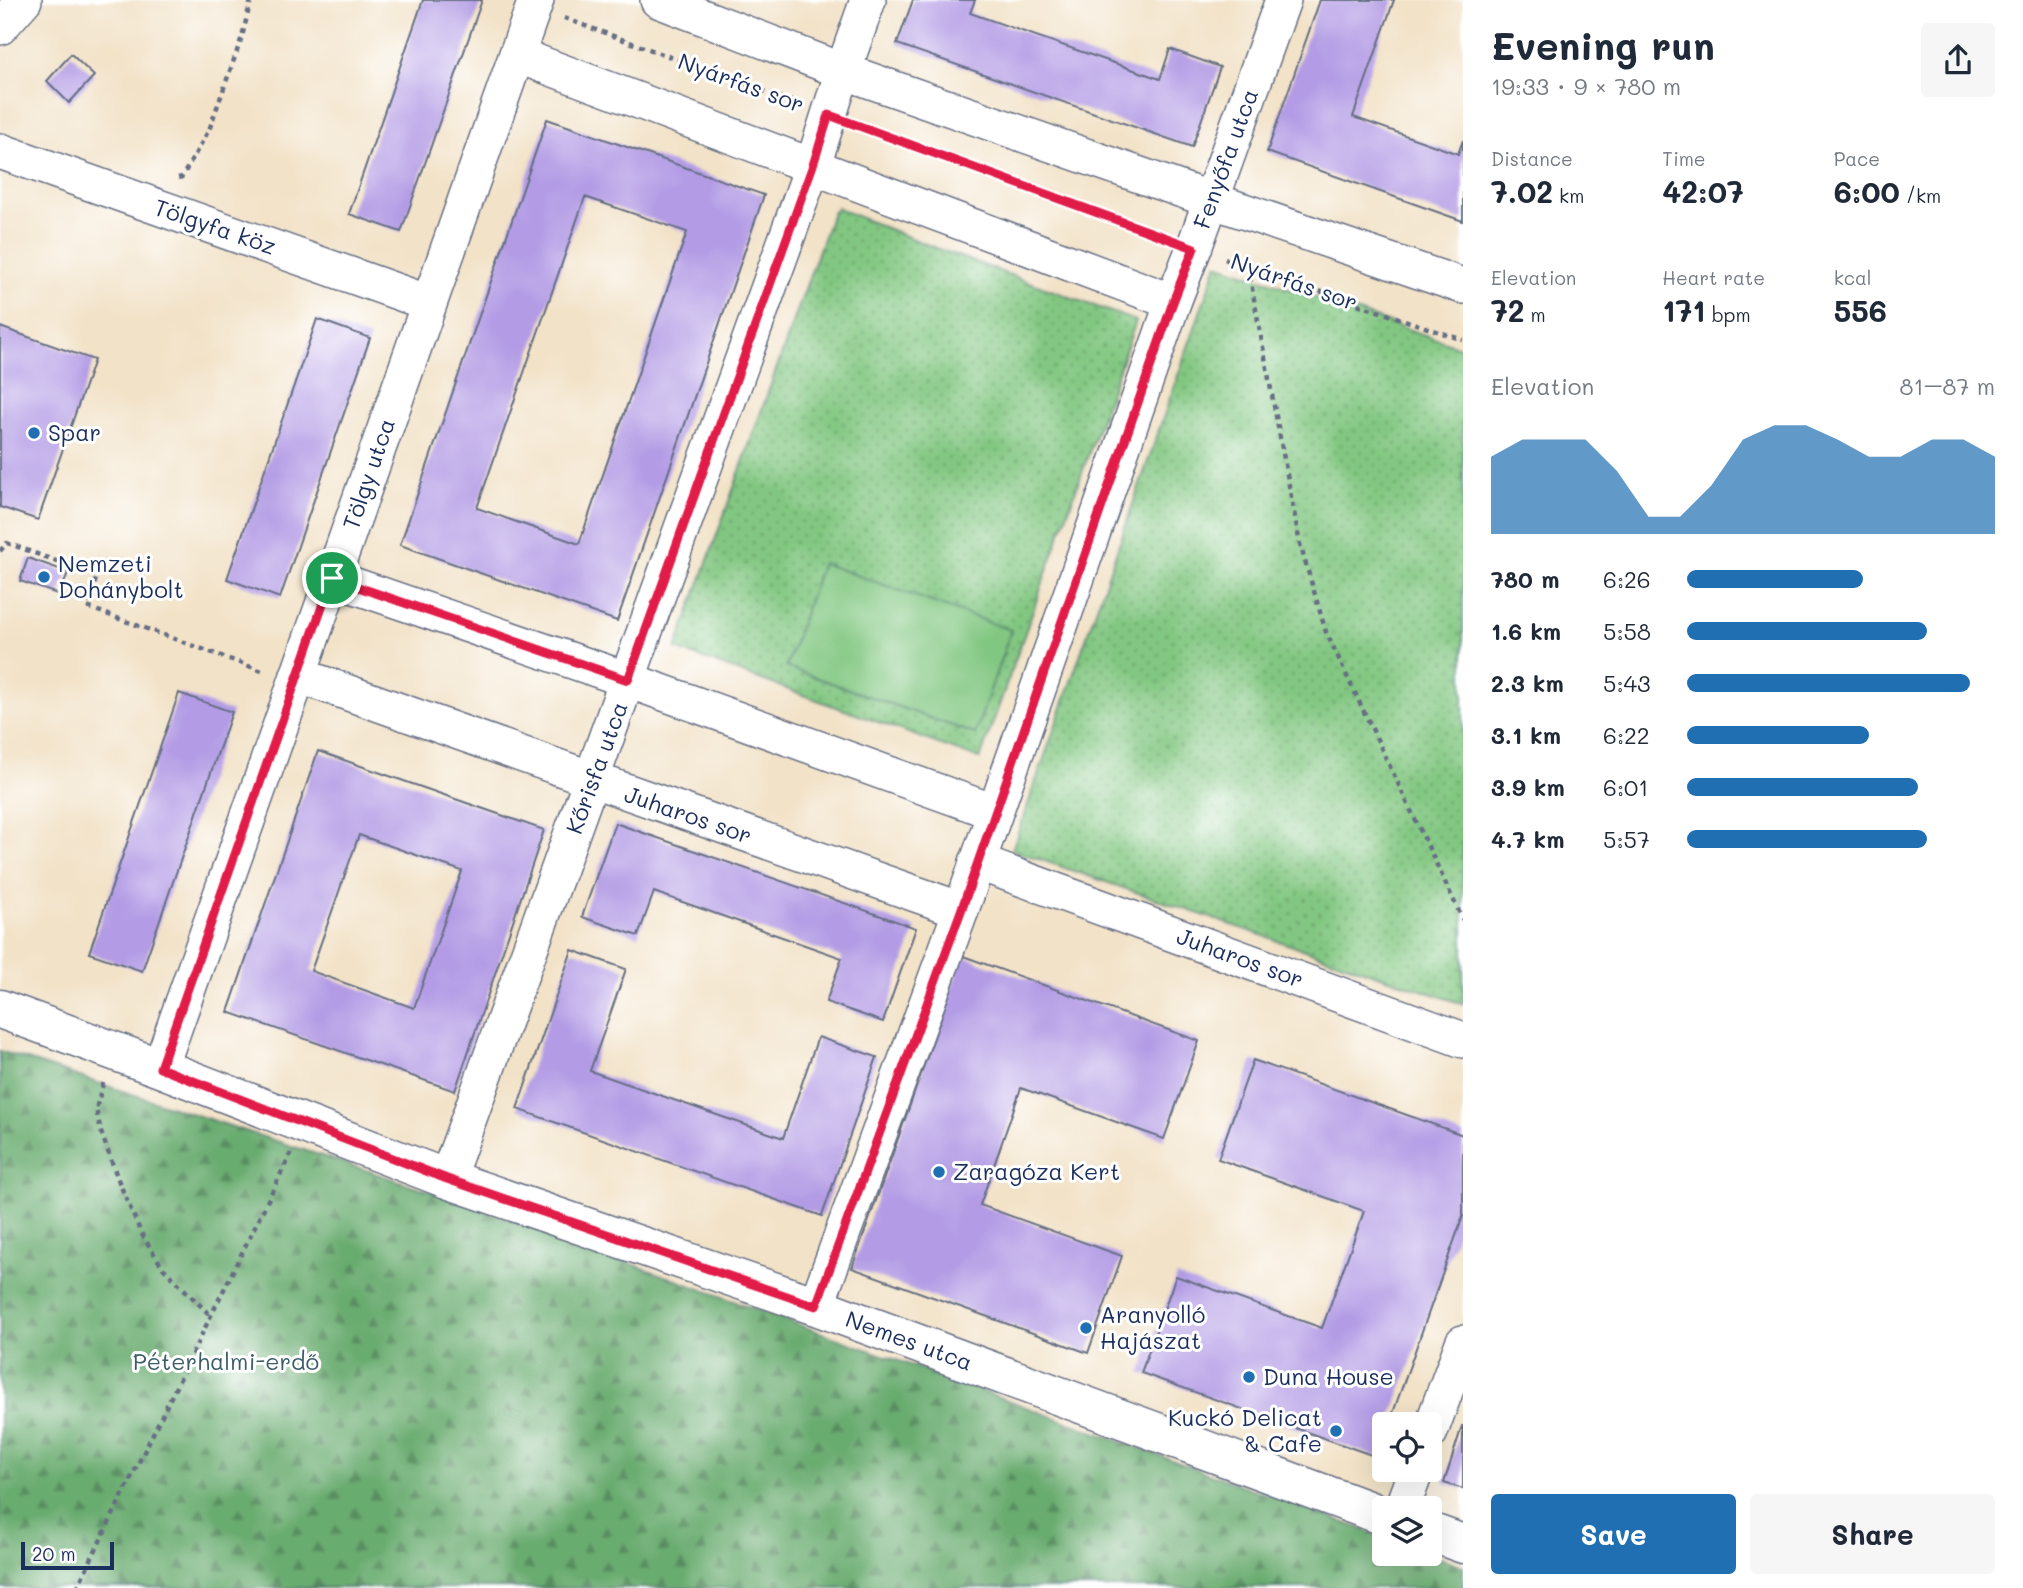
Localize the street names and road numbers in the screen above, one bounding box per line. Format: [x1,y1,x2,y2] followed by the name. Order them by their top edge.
[674,45,809,119] street label: Nyárfás sor
[1186,85,1264,233] street label: Fenyőfa utca
[150,191,280,261] street label: Tölgyfa köz
[1227,245,1362,317] street label: Nyárfás sor
[335,414,401,533] street label: Tölgy utca
[558,697,634,838] street label: Kőrisfa utca
[621,778,756,850] street label: Juharos sor
[1173,920,1308,994] street label: Juharos sor
[842,1303,977,1377] street label: Nemes utca

